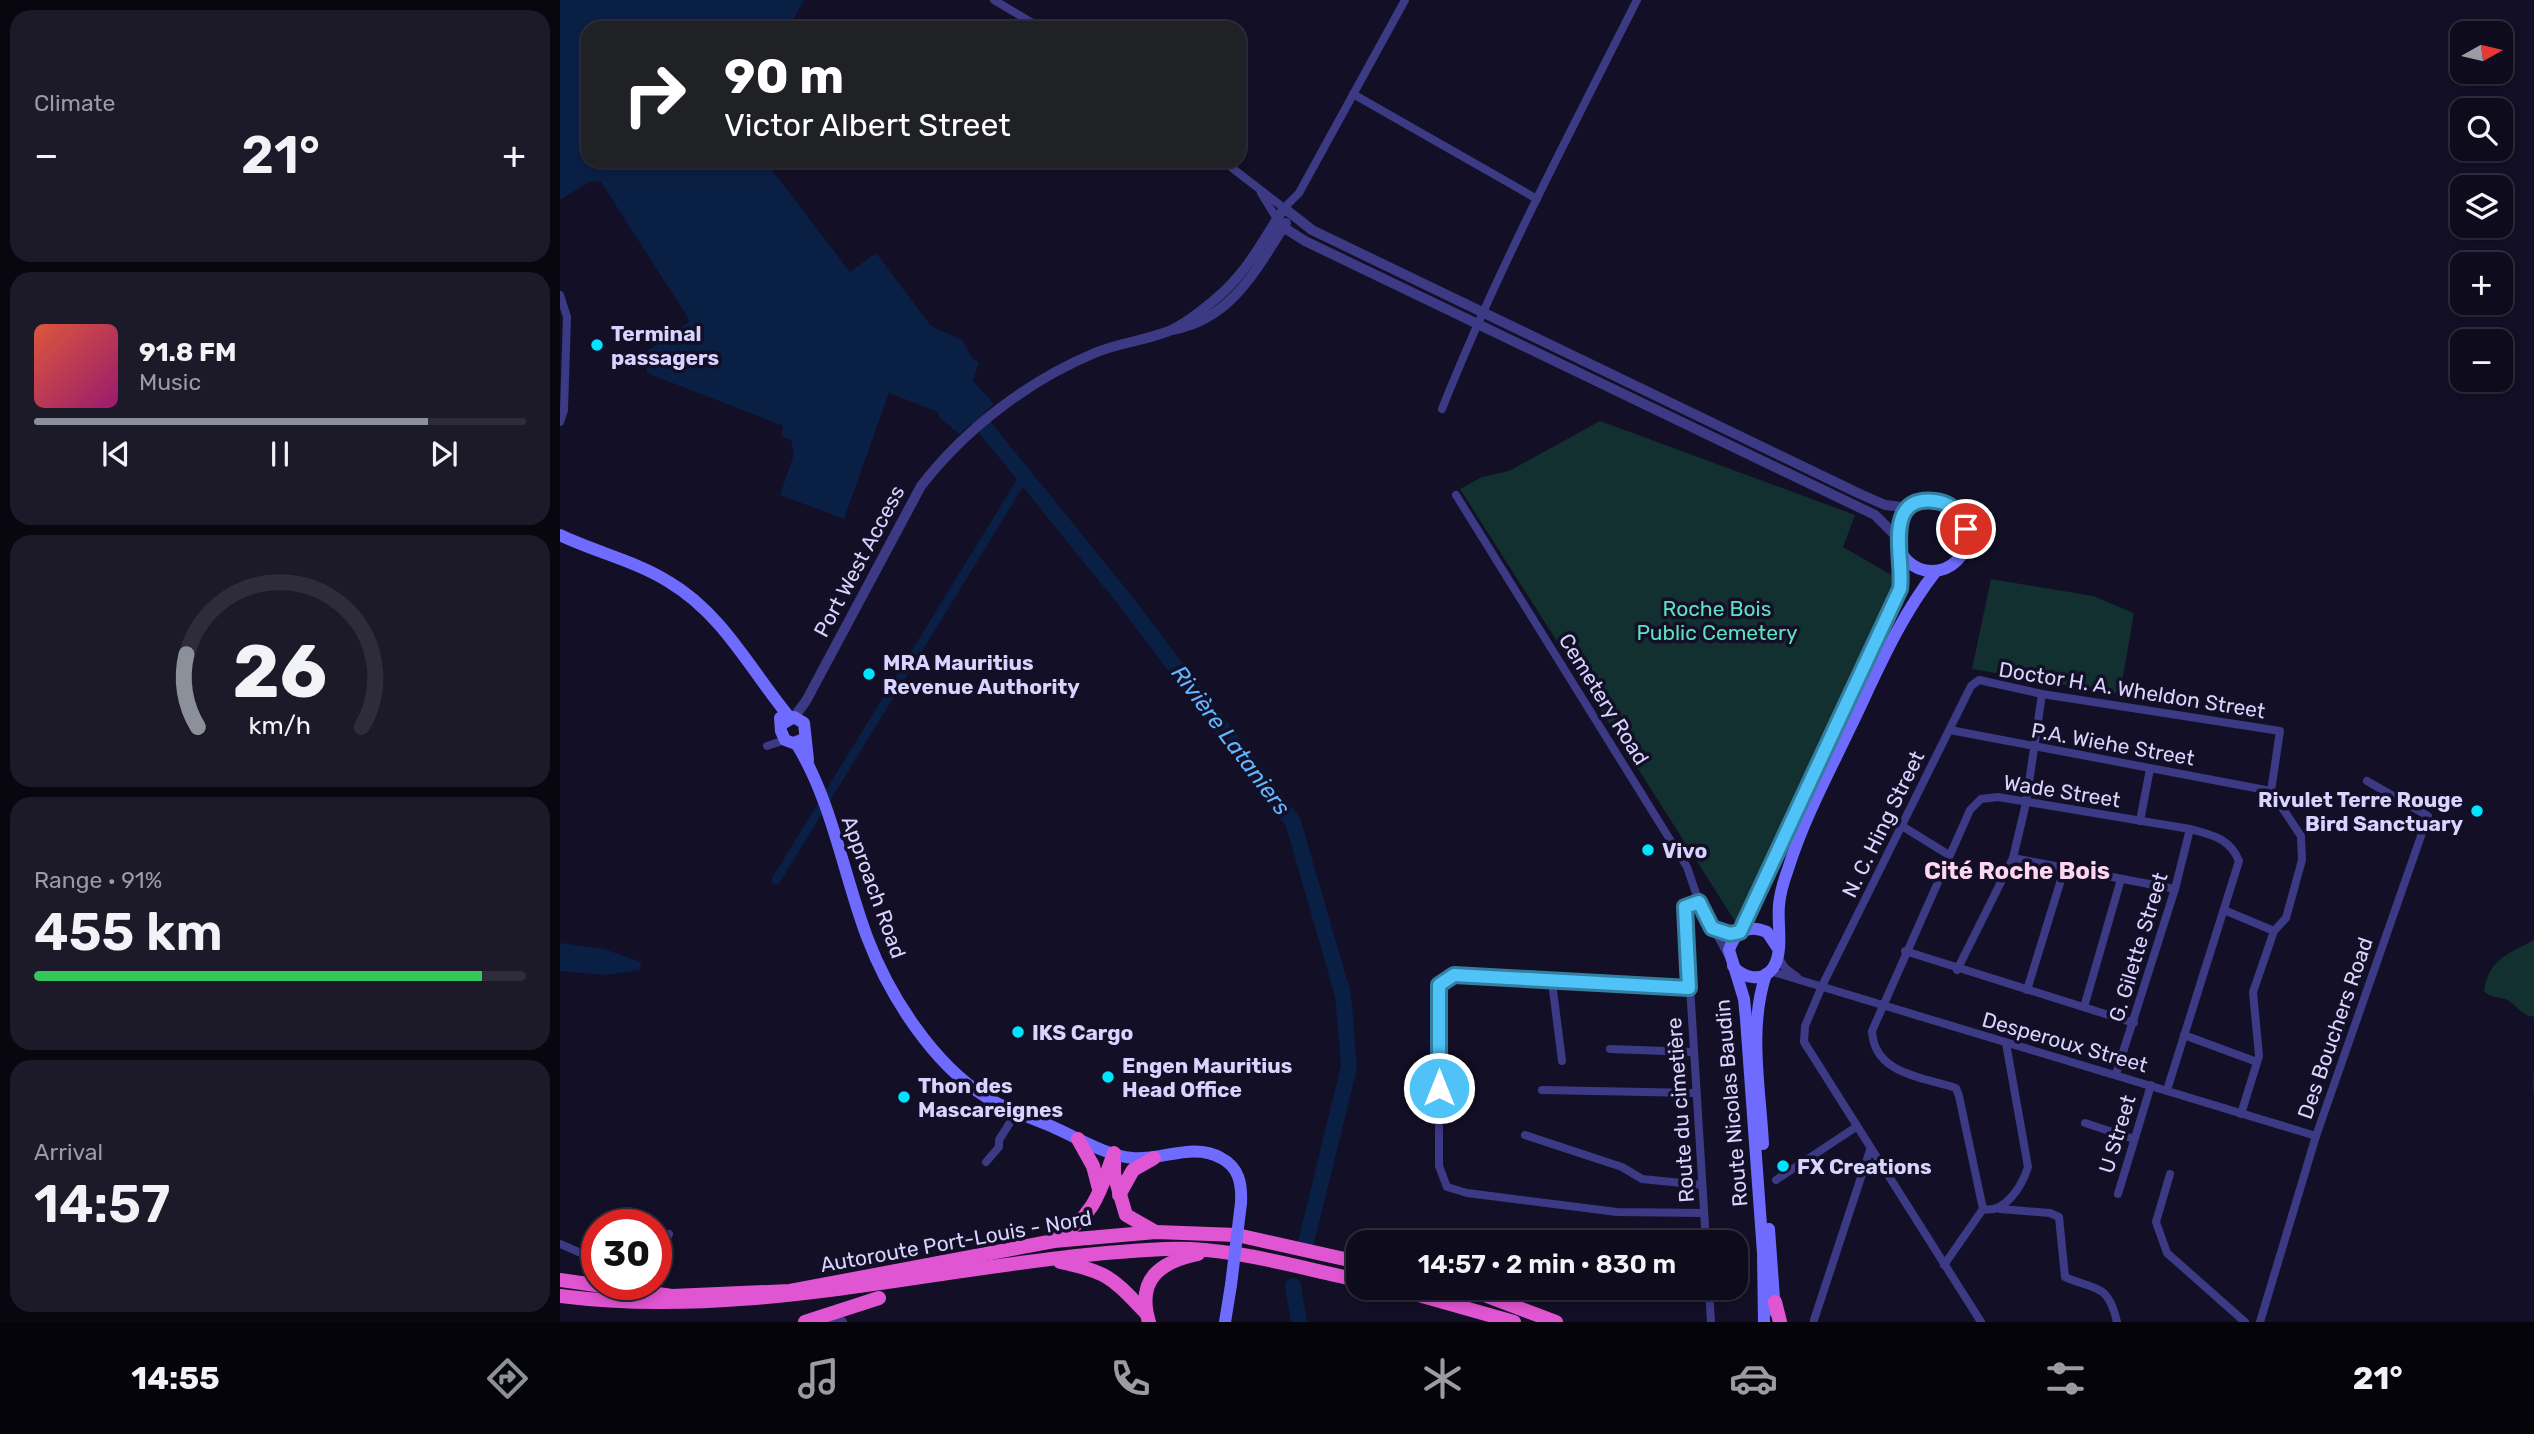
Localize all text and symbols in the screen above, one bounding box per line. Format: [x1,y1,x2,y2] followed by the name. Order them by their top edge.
[2450,21,2513,84] north arrow
[2450,21,2513,392] map controls
[724,47,844,105] text: 90 m
[609,49,700,140] icon: right
[34,89,115,117] text: Climate
[2450,98,2513,161] button: search
[724,106,1011,144] text: Victor Albert Street
[241,124,320,186] text: 21°
[34,132,59,178] text: −
[502,132,526,178] text: +
[2450,175,2513,238] button: layers
[2450,252,2513,315] button: +
[611,321,719,370] place label: Terminal passagers
[2450,329,2513,392] button: −
[139,337,237,368] text: 91.8 FM
[589,337,605,353] marker: Terminal passagers
[139,368,201,396] text: Music
[97,435,135,473] icon: previous
[261,435,299,473] icon: pause
[425,435,463,473] icon: next
[808,481,910,641] street label: Port West Access
[1936,499,1996,559] pin
[1947,510,1985,548] icon: arrive
[1636,596,1798,645] park label: Roche Bois Public Cemetery
[233,629,327,715] text: 26
[1554,629,1654,769] street label: Cemetery Road
[883,650,1080,699] place label: MRA Mauritius Revenue Authority
[1997,657,2267,723] street label: Doctor H. A. Wheldon Street
[1166,660,1297,821] water label: Rivière Lataniers
[861,666,877,682] marker: MRA Mauritius Revenue Authority
[249,711,311,740] text: km/h
[2029,717,2197,771] street label: P.A. Wiehe Street
[1837,747,1929,901] street label: N. C. Hing Street
[2002,769,2122,813] street label: Wade Street
[2258,787,2463,836] place label: Rivulet Terre Rouge Bird Sanctuary
[2469,803,2485,819] marker: Rivulet Terre Rouge Bird Sanctuary
[837,812,911,962] street label: Approach Road
[1662,838,1707,863] place label: Vivo
[1640,842,1656,858] marker: Vivo
[1924,857,2110,885] district label: Cité Roche Bois
[34,866,162,894] text: Range · 91%
[2103,869,2173,1025] street label: G. Gilette Street
[34,901,223,963] text: 455 km
[2292,934,2378,1122] street label: Des Bouchers Road
[1709,998,1753,1208] street label: Route Nicolas Baudin
[1979,1006,2151,1078] street label: Desperoux Street
[1661,1017,1699,1203] street label: Route du cimetière
[1032,1020,1133,1045] place label: IKS Cargo
[1010,1024,1026,1040] marker: IKS Cargo
[1402,1051,1476,1125] position arrow
[1122,1053,1292,1102] place label: Engen Mauritius Head Office
[1100,1069,1116,1085] marker: Engen Mauritius Head Office
[918,1073,1063,1122] place label: Thon des Mascareignes
[896,1089,912,1105] marker: Thon des Mascareignes
[2093,1092,2141,1176] street label: U Street
[34,1138,103,1166] text: Arrival
[1797,1154,1932,1179] place label: FX Creations
[1775,1158,1791,1174] marker: FX Creations
[34,1173,170,1235] text: 14:57
[818,1205,1094,1277] street label: Autoroute Port-Louis - Nord
[581,1209,672,1300] speed limit sign: 30
[1418,1249,1676,1280] text: 14:57 · 2 min · 830 m
[483,1354,532,1403] icon: directions
[794,1354,843,1403] icon: music
[1106,1354,1155,1403] icon: phone
[1418,1354,1467,1403] icon: climate
[1729,1354,1778,1403] icon: car
[2041,1354,2090,1403] icon: filters
[131,1359,220,1397] text: 14:55
[2353,1359,2403,1397] text: 21°

